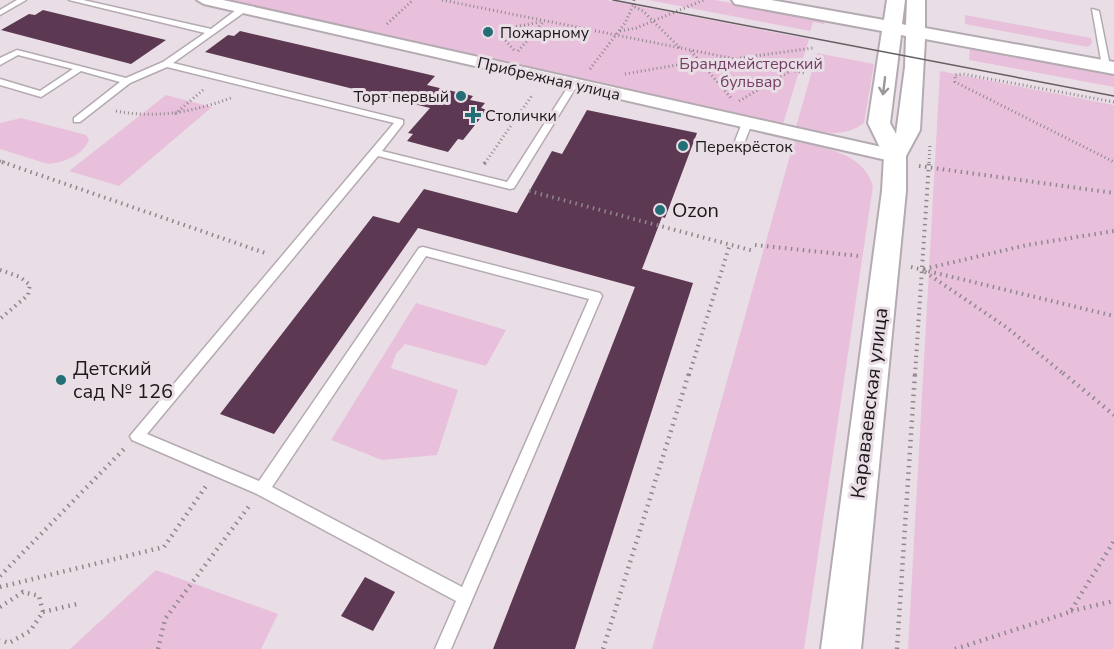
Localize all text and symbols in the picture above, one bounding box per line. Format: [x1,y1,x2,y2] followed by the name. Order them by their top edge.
[500,22,590,44] place label: Пожарному
[481,25,495,39] marker: Пожарному
[475,52,622,106] street label: Прибрежная улица
[679,53,823,93] park label: Брандмейстерский бульвар
[878,76,889,96] one-way arrow
[354,86,449,108] place label: Торт первый
[454,89,468,103] marker: Торт первый
[485,105,557,127] place label: Столички
[466,108,480,122] marker: Столички
[695,136,793,158] place label: Перекрёсток
[676,139,690,153] marker: Перекрёсток
[672,197,719,224] place label: Ozon
[653,203,667,217] marker: Ozon
[844,306,895,500] street label: Караваевская улица
[73,355,173,405] place label: Детский сад № 126
[54,373,68,387] marker: Детский сад № 126

